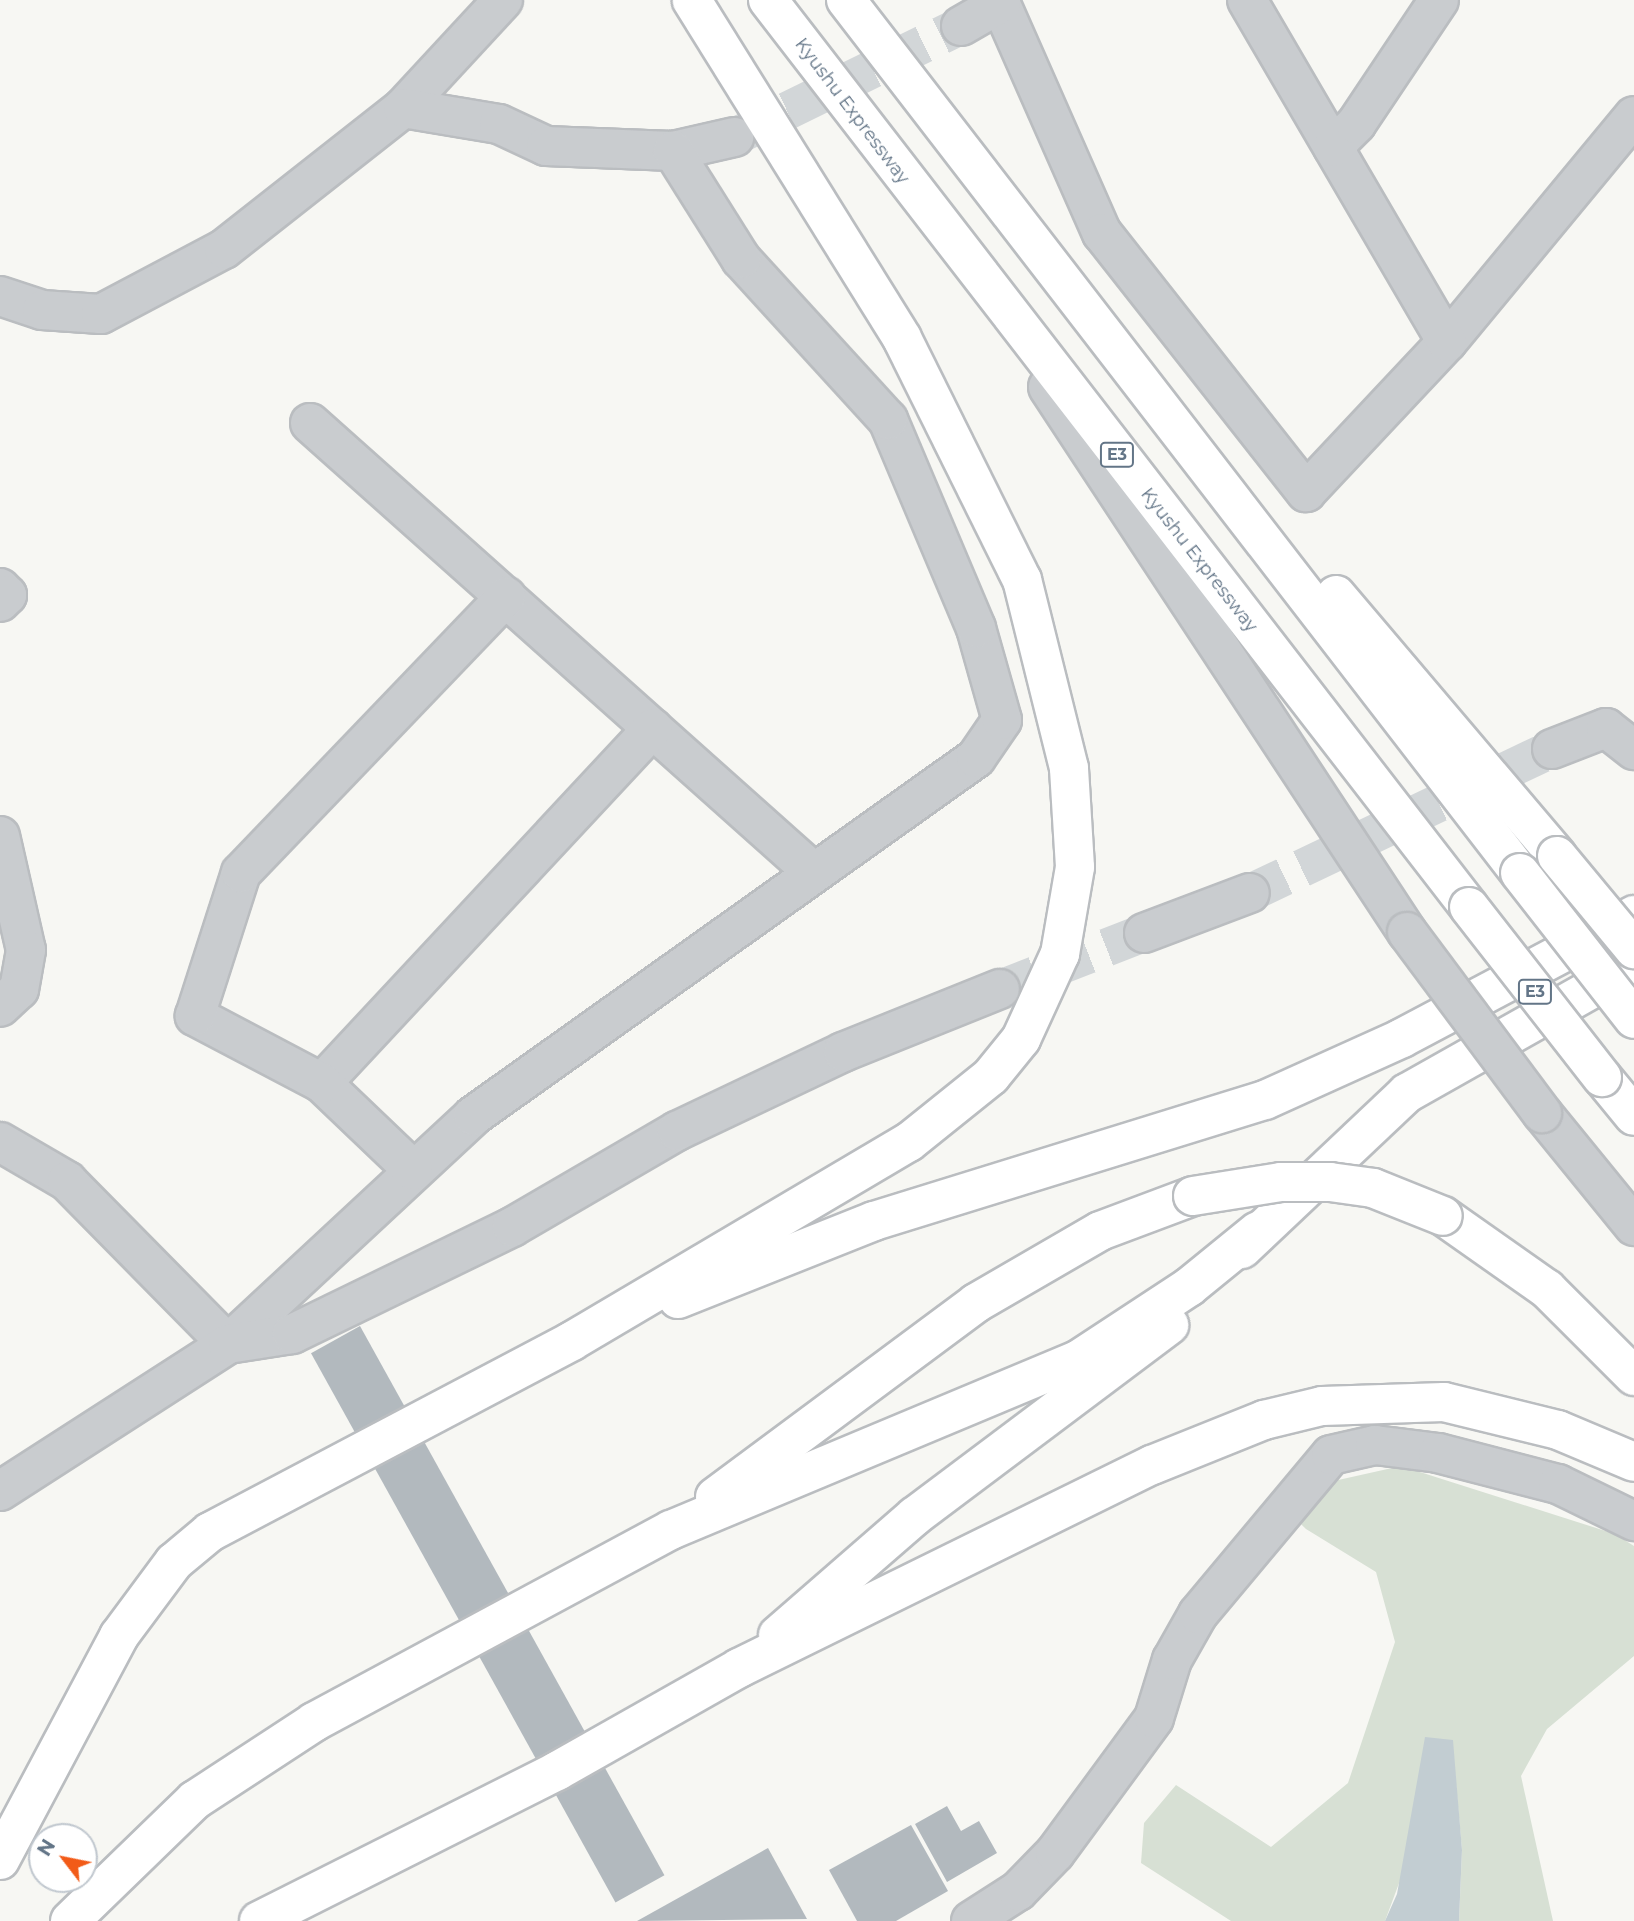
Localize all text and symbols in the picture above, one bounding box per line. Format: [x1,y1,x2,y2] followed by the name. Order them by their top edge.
[790,34,914,188] street label: Kyushu Expressway
[1100,442,1134,468] road number: E3
[1136,484,1262,636] street label: Kyushu Expressway
[1518,980,1552,1004] road number: E3
[28,1823,98,1893] north arrow
[33,1835,60,1860] text: N

